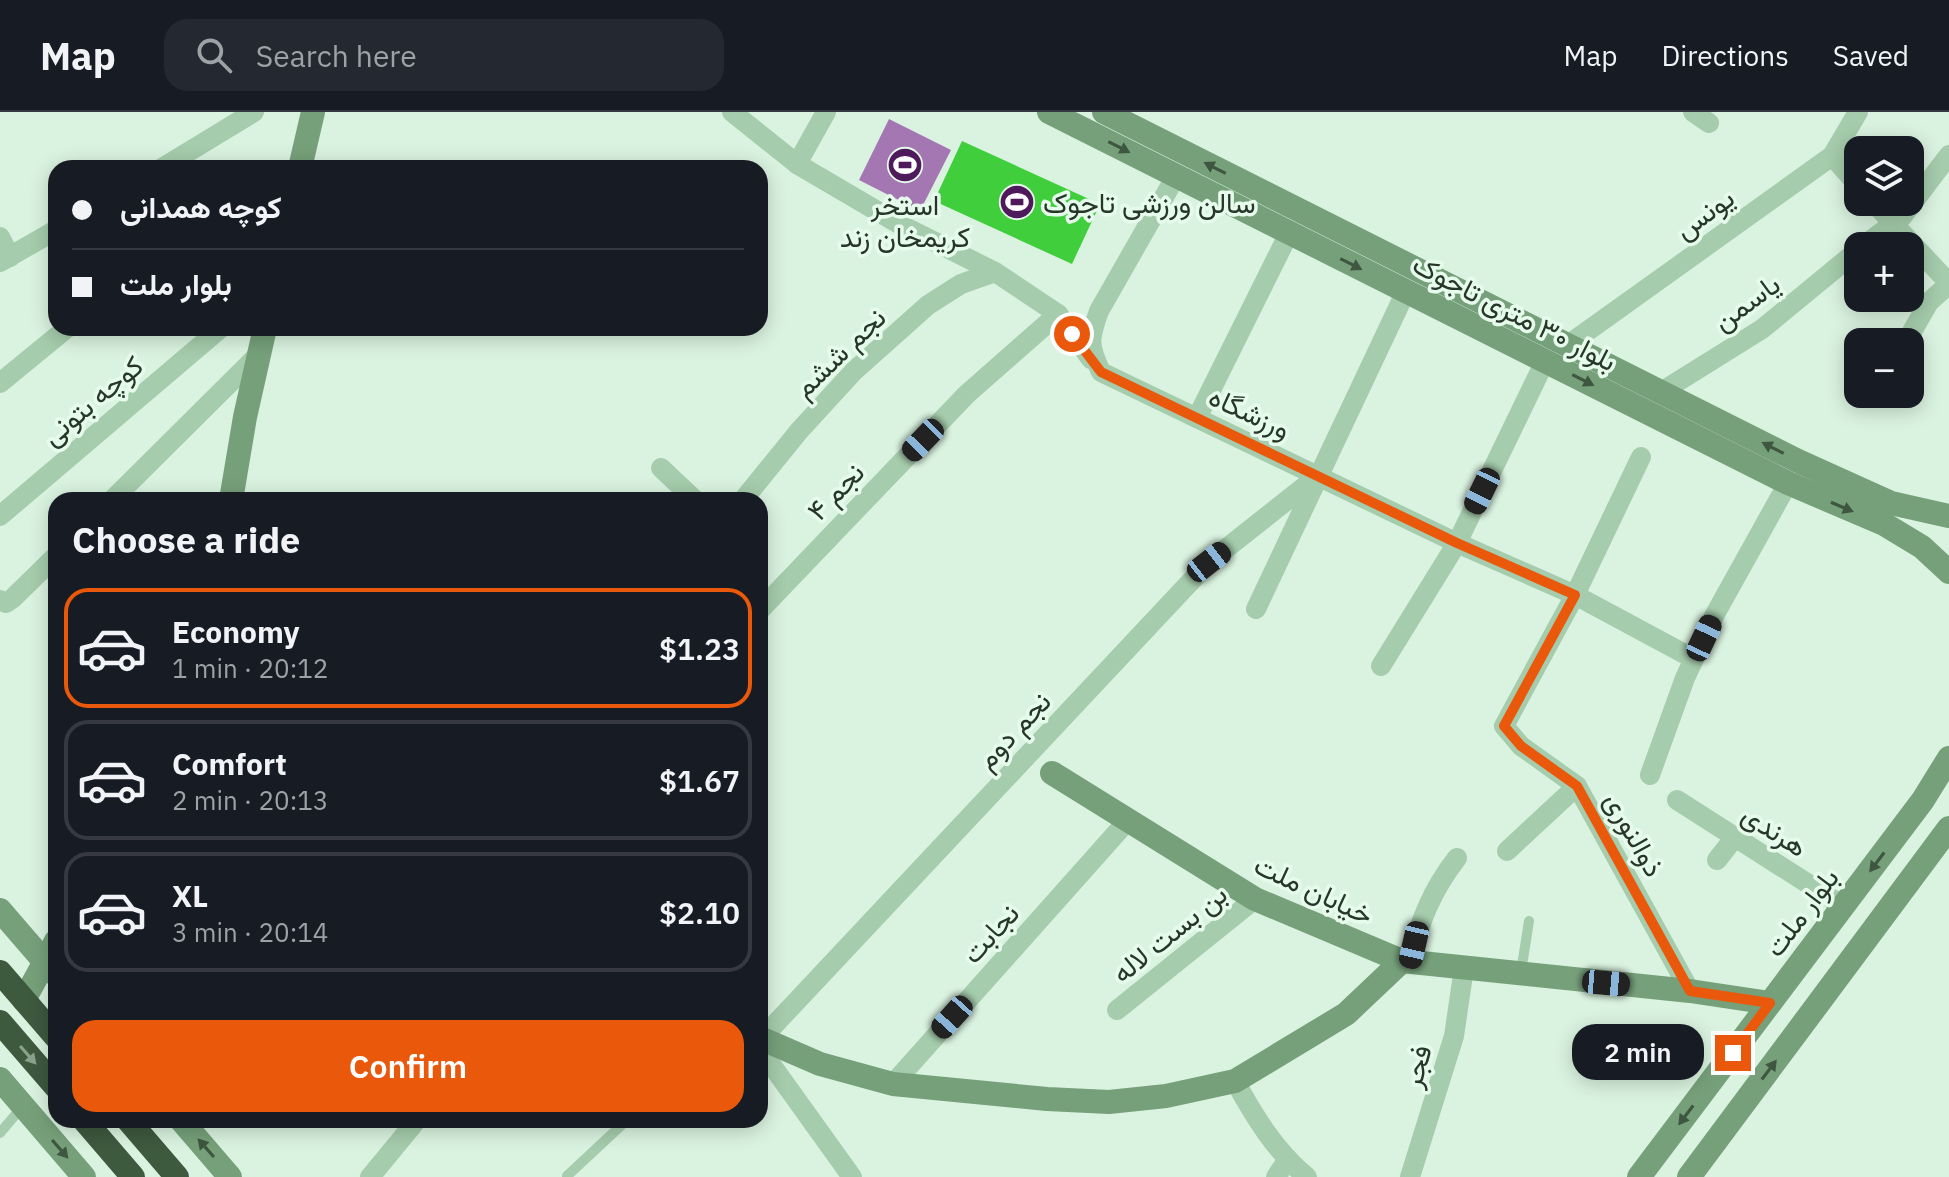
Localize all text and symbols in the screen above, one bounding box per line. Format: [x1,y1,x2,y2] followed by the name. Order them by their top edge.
[164,19,724,91] search box
[40,31,116,80] text: Map
[192,33,236,77] icon: search
[256,36,417,75] text: Search here
[1563,37,1617,74] text: Map
[1661,37,1789,74] text: Directions
[1833,37,1909,74] text: Saved
[1844,136,1924,408] map controls
[1844,136,1924,216] button: layers
[1107,140,1130,154] one-way arrow
[886,146,924,184] sports icon: استخر کریمخان زند
[1204,161,1227,174] one-way arrow
[1667,179,1741,247] street label: یونس
[998,183,1036,221] sports icon: سالن ورزشی تاجوک
[1043,184,1255,221] place label: سالن ورزشی تاجوک
[840,186,970,255] place label: استخر کریمخان زند
[120,187,282,226] text: کوچه همدانی
[1844,232,1924,312] button: +
[1407,245,1623,379] street label: بلوار ۳۰ متری تاجوک
[1340,257,1363,270] one-way arrow
[120,264,232,303] text: بلوار ملت
[1705,265,1787,339] street label: یاسمن
[785,299,894,406] street label: نجم ششم
[1054,316,1090,352] route start
[1844,328,1924,408] button: −
[34,347,151,454] street label: کوچه بتونی
[1572,374,1595,387] one-way arrow
[1203,377,1297,447] street label: ورزشگاه
[898,414,948,466] car
[1761,441,1784,455] one-way arrow
[798,454,872,529] street label: نجم ۴
[1461,464,1503,518] car
[1830,500,1854,513] one-way arrow
[72,516,300,563] text: Choose a ride
[1183,538,1235,586] car
[1683,611,1725,665] car
[76,612,148,684] icon: car
[172,612,300,651] text: Economy
[659,629,740,668] text: $1.23
[172,651,328,685] text: 1 min · 20:12
[967,683,1059,778] street label: نجم دوم
[76,744,148,816] icon: car
[172,744,287,783] text: Comfort
[659,761,740,800] text: $1.67
[172,783,328,817] text: 2 min · 20:13
[1597,785,1673,883] street label: ذوالنوری
[1735,795,1815,865] street label: هرندی
[1249,845,1379,933] street label: خیابان ملت
[1869,852,1885,872] one-way arrow
[1755,860,1847,964] street label: بلوار ملت
[1104,875,1234,991] street label: بن بست لاله
[76,876,148,948] icon: car
[172,876,208,915] text: XL
[659,893,740,932] text: $2.10
[953,895,1027,971] street label: نجابت
[172,915,328,949] text: 3 min · 20:14
[1397,919,1431,971] car
[1581,969,1631,997] car
[927,991,977,1043] car
[72,1020,744,1112] button: Confirm
[1573,1025,1705,1081] callout: 2 min
[1604,1035,1672,1069] text: 2 min
[1715,1035,1751,1071] route end
[1392,1040,1440,1093] street label: فجر
[19,1045,36,1065] one-way arrow
[1761,1059,1777,1080] one-way arrow
[1679,1104,1695,1125] one-way arrow
[198,1139,215,1159] one-way arrow
[51,1140,69,1159] one-way arrow

